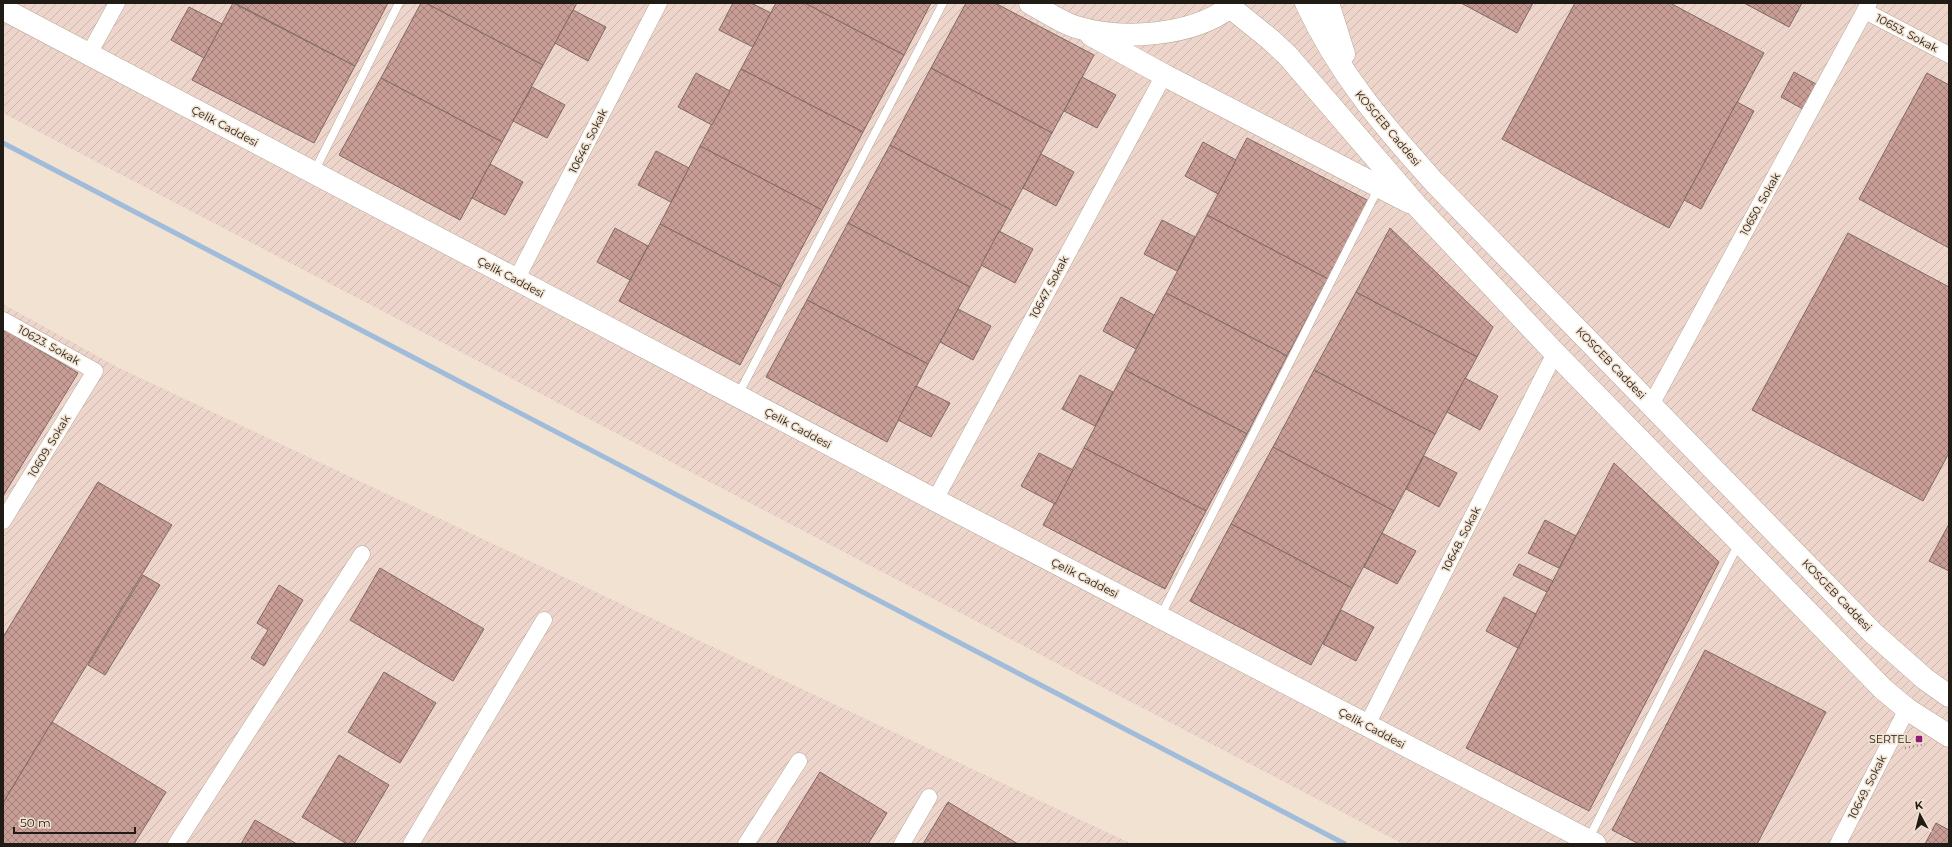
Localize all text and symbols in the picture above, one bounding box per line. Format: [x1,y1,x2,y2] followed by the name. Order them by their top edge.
[1873,11,1941,56] street label: 10653. Sokak
[1352,87,1424,169] street label: KOSGEB Caddesi
[189,103,261,149] street label: Çelik Caddesi
[566,106,610,176] street label: 10646. Sokak
[1737,170,1783,238] street label: 10650. Sokak
[1027,253,1072,321] street label: 10647. Sokak
[475,254,547,300] street label: Çelik Caddesi
[16,322,83,368] street label: 10623. Sokak
[1573,324,1649,402] street label: KOSGEB Caddesi
[762,405,834,451] street label: Çelik Caddesi
[25,412,73,480] street label: 10609. Sokak
[1439,504,1484,574] street label: 10648. Sokak
[1049,555,1121,601] street label: Çelik Caddesi
[1799,556,1875,634] street label: KOSGEB Caddesi
[1336,705,1408,751] street label: Çelik Caddesi
[1869,732,1912,746] place label: SERTEL
[1914,734,1924,744] marker: SERTEL
[1845,752,1889,821] street label: 10649. Sokak
[1900,795,1940,835] north arrow
[1914,798,1925,813] text: K
[14,809,135,835] scale bar
[20,815,51,830] text: 50 m

